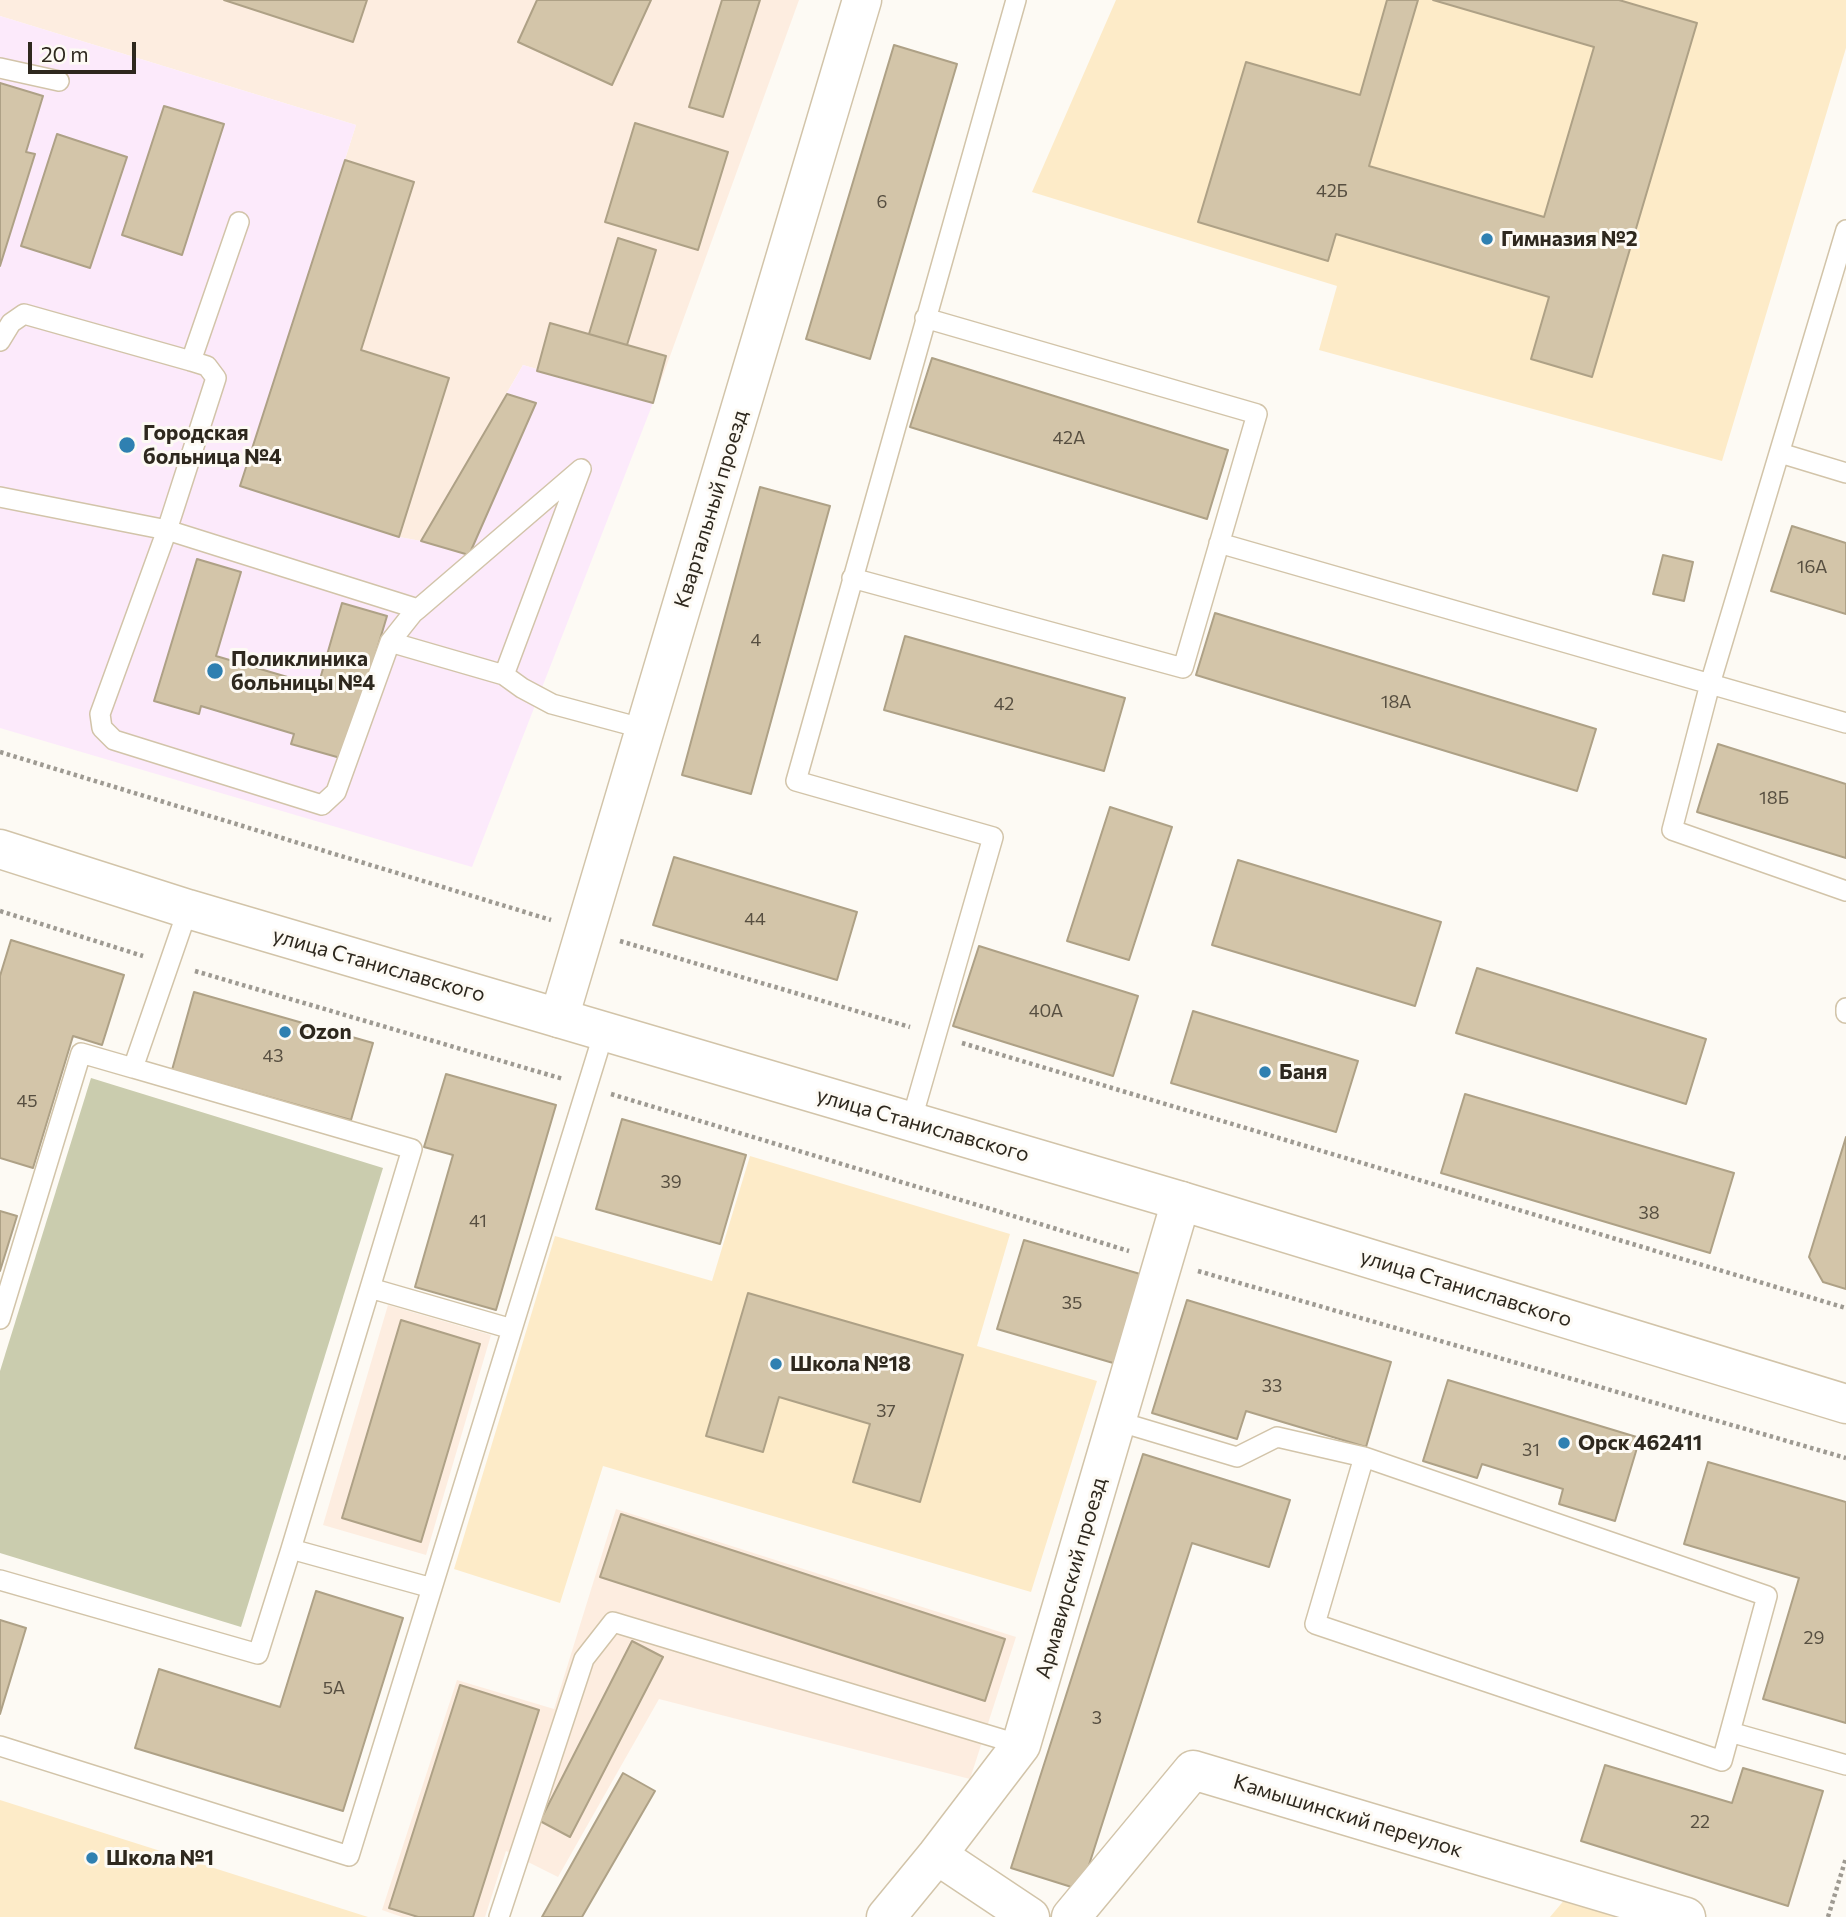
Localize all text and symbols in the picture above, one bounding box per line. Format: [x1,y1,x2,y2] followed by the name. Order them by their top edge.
[32,28,140,72] scale bar
[41,41,89,66] text: 20 m
[1316,180,1348,202] house number: 42Б
[877,191,887,213] house number: 6
[1501,226,1638,252] place label: Гимназия №2
[1479,231,1495,247] marker: Гимназия №2
[669,407,753,611] street label: Квартальный проезд
[143,420,282,470] place label: Городская больница №4
[1053,427,1085,449] house number: 42А
[117,435,137,455] marker: Городская больница №4
[1797,556,1827,578] house number: 16А
[751,629,761,651] house number: 4
[231,646,375,696] place label: Поликлиника больницы №4
[205,661,225,681] marker: Поликлиника больницы №4
[1381,691,1411,713] house number: 18А
[994,693,1014,715] house number: 42
[1759,787,1789,809] house number: 18Б
[744,908,766,930] house number: 44
[270,923,488,1007] street label: улица Станиславского
[1029,1000,1063,1022] house number: 40А
[299,1019,352,1045] place label: Ozon
[277,1024,293,1040] marker: Ozon
[262,1045,284,1067] house number: 43
[1279,1059,1327,1085] place label: Баня
[1257,1064,1273,1080] marker: Баня
[814,1083,1032,1167] street label: улица Станиславского
[16,1090,38,1112] house number: 45
[660,1171,682,1193] house number: 39
[1638,1202,1660,1224] house number: 38
[469,1210,487,1232] house number: 41
[1357,1244,1575,1332] street label: улица Станиславского
[1062,1292,1082,1314] house number: 35
[790,1351,911,1377] place label: Школа №18
[768,1356,784,1372] marker: Школа №18
[1262,1375,1282,1397] house number: 33
[876,1400,896,1422] house number: 37
[1578,1430,1702,1456] place label: Орск 462411
[1556,1435,1572,1451] marker: Орск 462411
[1522,1439,1540,1461] house number: 31
[1030,1475,1112,1681] street label: Армавирский проезд
[1804,1627,1824,1649] house number: 29
[323,1677,345,1699] house number: 5А
[1092,1707,1102,1729] house number: 3
[1230,1769,1466,1863] street label: Камышинский переулок
[1690,1811,1710,1833] house number: 22
[106,1845,214,1871] place label: Школа №1
[84,1850,100,1866] marker: Школа №1

